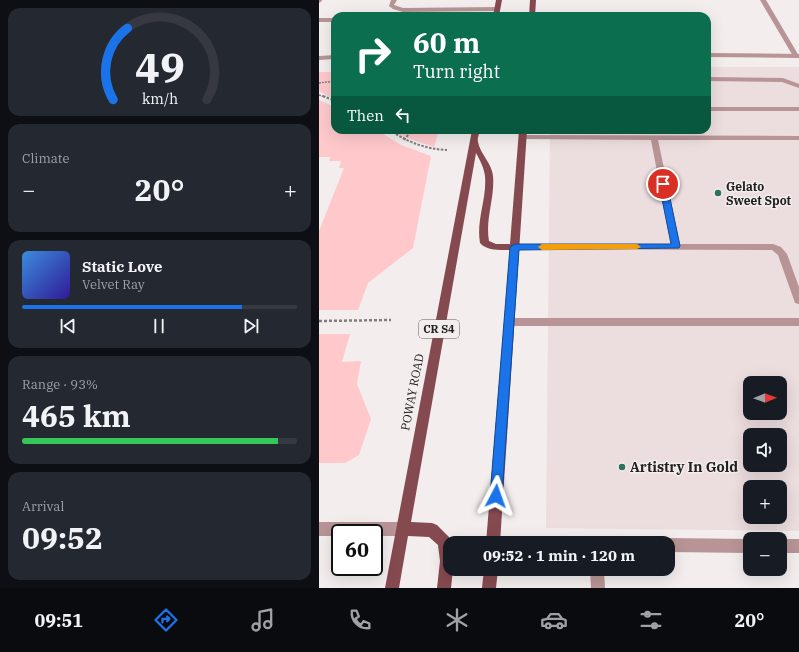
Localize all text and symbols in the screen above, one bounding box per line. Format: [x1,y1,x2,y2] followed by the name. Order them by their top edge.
[413,24,480,61] text: 60 m
[347,28,399,80] icon: right
[135,40,184,94] text: 49
[413,60,500,83] text: Turn right
[141,89,178,108] text: km/h
[392,104,414,126] icon: left
[347,106,384,125] text: Then
[22,150,69,167] text: Climate
[646,167,680,201] pin
[134,170,185,209] text: 20°
[652,173,674,195] icon: arrive
[22,175,35,204] text: −
[284,175,297,204] text: +
[726,179,792,208] place label: Gelato Sweet Spot
[713,188,723,198] marker: Gelato Sweet Spot
[82,257,162,276] text: Static Love
[82,276,145,293] text: Velvet Ray
[57,315,79,337] icon: previous
[148,315,170,337] icon: pause
[240,315,262,337] icon: next
[419,320,459,338] road number: CR S4
[397,352,427,432] street label: POWAY ROAD
[22,376,98,393] text: Range · 93%
[743,376,787,420] north arrow
[743,376,787,576] map controls
[22,396,131,435] text: 465 km
[743,428,787,472] button: sound
[630,458,738,476] place label: Artistry In Gold
[617,462,627,472] marker: Artistry In Gold
[475,475,517,517] position arrow
[743,480,787,524] button: +
[22,498,64,515] text: Arrival
[22,518,103,557] text: 09:52
[331,524,383,576] speed limit sign: 60
[743,532,787,576] button: −
[483,546,635,565] text: 09:52 · 1 min · 120 m
[152,606,180,634] icon: directions
[249,606,277,634] icon: music
[346,606,374,634] icon: phone
[443,606,471,634] icon: climate
[540,606,568,634] icon: car
[637,606,665,634] icon: filters
[35,609,83,632] text: 09:51
[734,609,764,632] text: 20°

